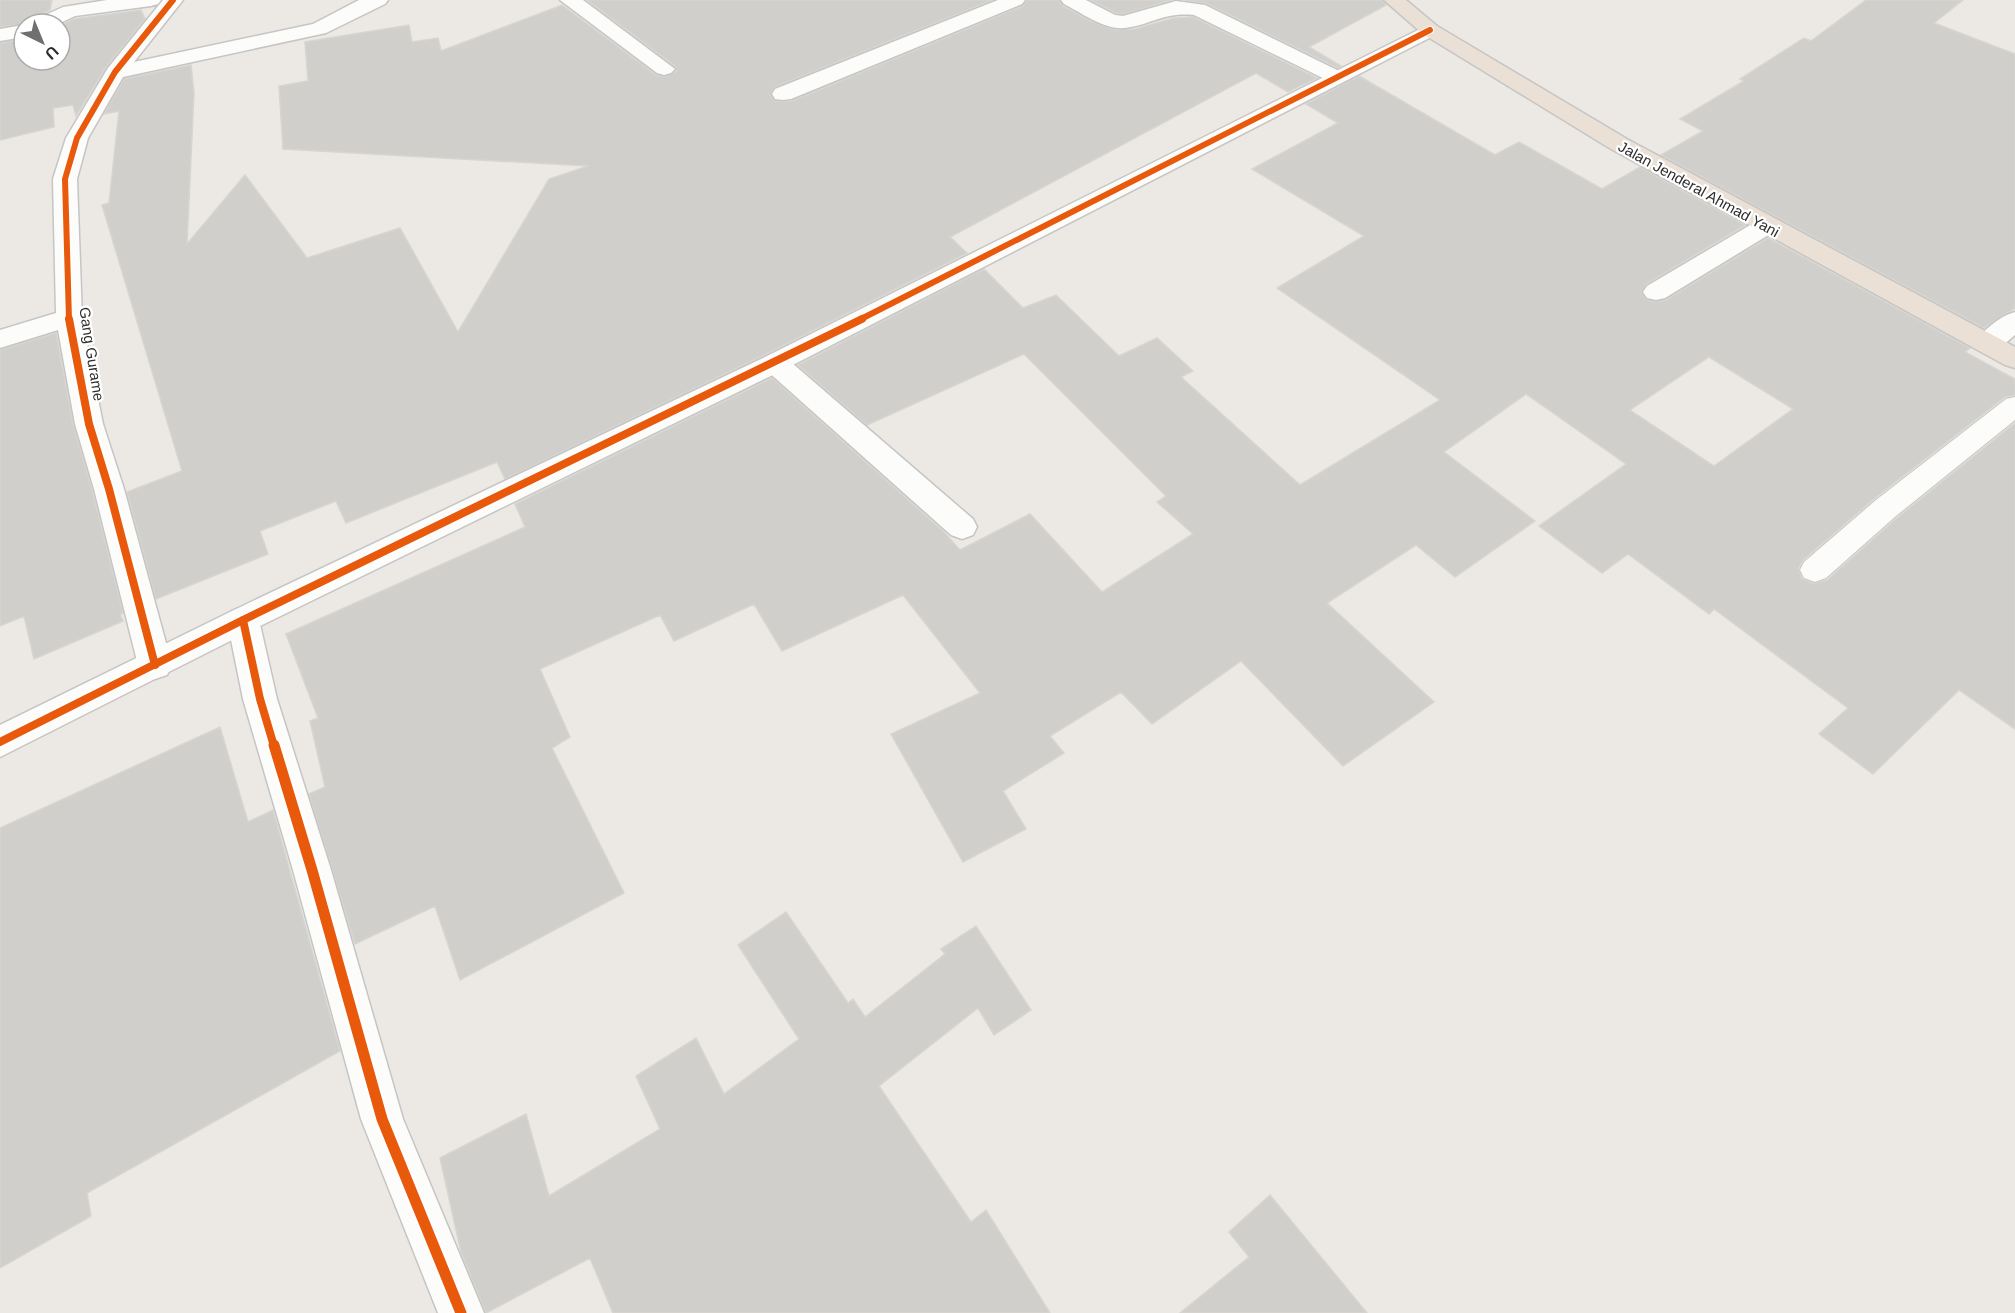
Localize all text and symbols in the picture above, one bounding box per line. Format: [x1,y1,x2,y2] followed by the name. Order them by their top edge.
[12,12,72,72] north arrow
[42,42,62,63] text: U
[1616,138,1782,240] street label: Jalan Jenderal Ahmad Yani
[76,306,108,402] street label: Gang Gurame

